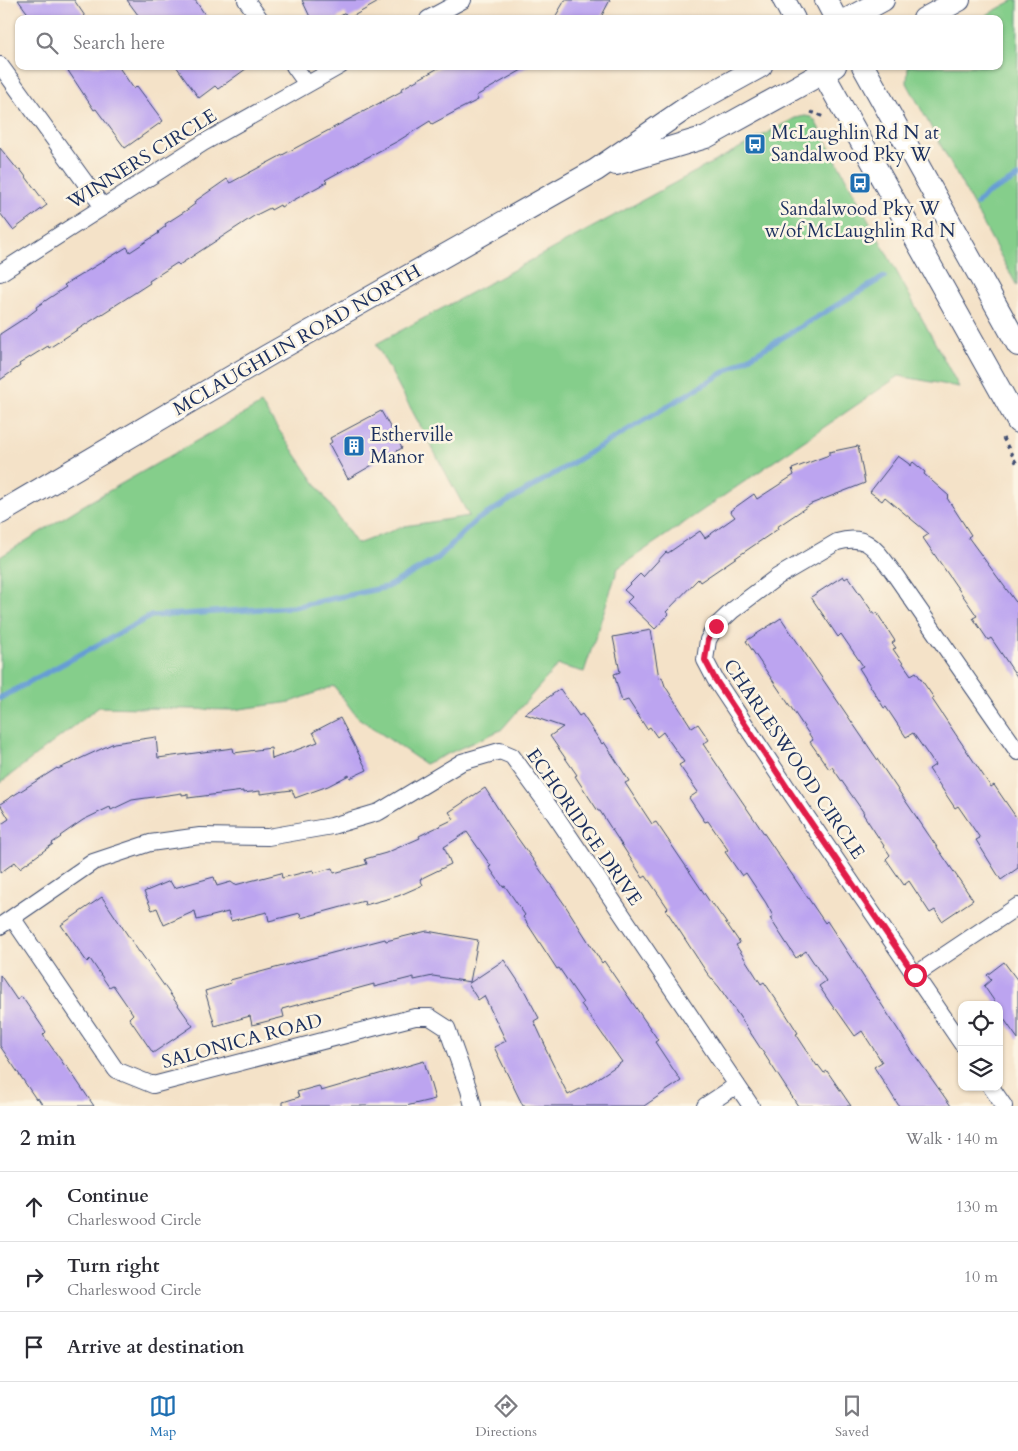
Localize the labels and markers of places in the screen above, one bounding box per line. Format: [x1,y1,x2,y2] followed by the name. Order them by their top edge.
[771,120,939,168] place label: McLaughlin Rd N at Sandalwood Pky W
[743,132,767,156] bus stop icon: McLaughlin Rd N at Sandalwood Pky W
[848,171,872,195] bus stop icon: Sandalwood Pky W w/of McLaughlin Rd N
[765,196,956,244] place label: Sandalwood Pky W w/of McLaughlin Rd N
[370,422,453,470] place label: Estherville Manor
[342,434,366,458] building icon: Estherville Manor

